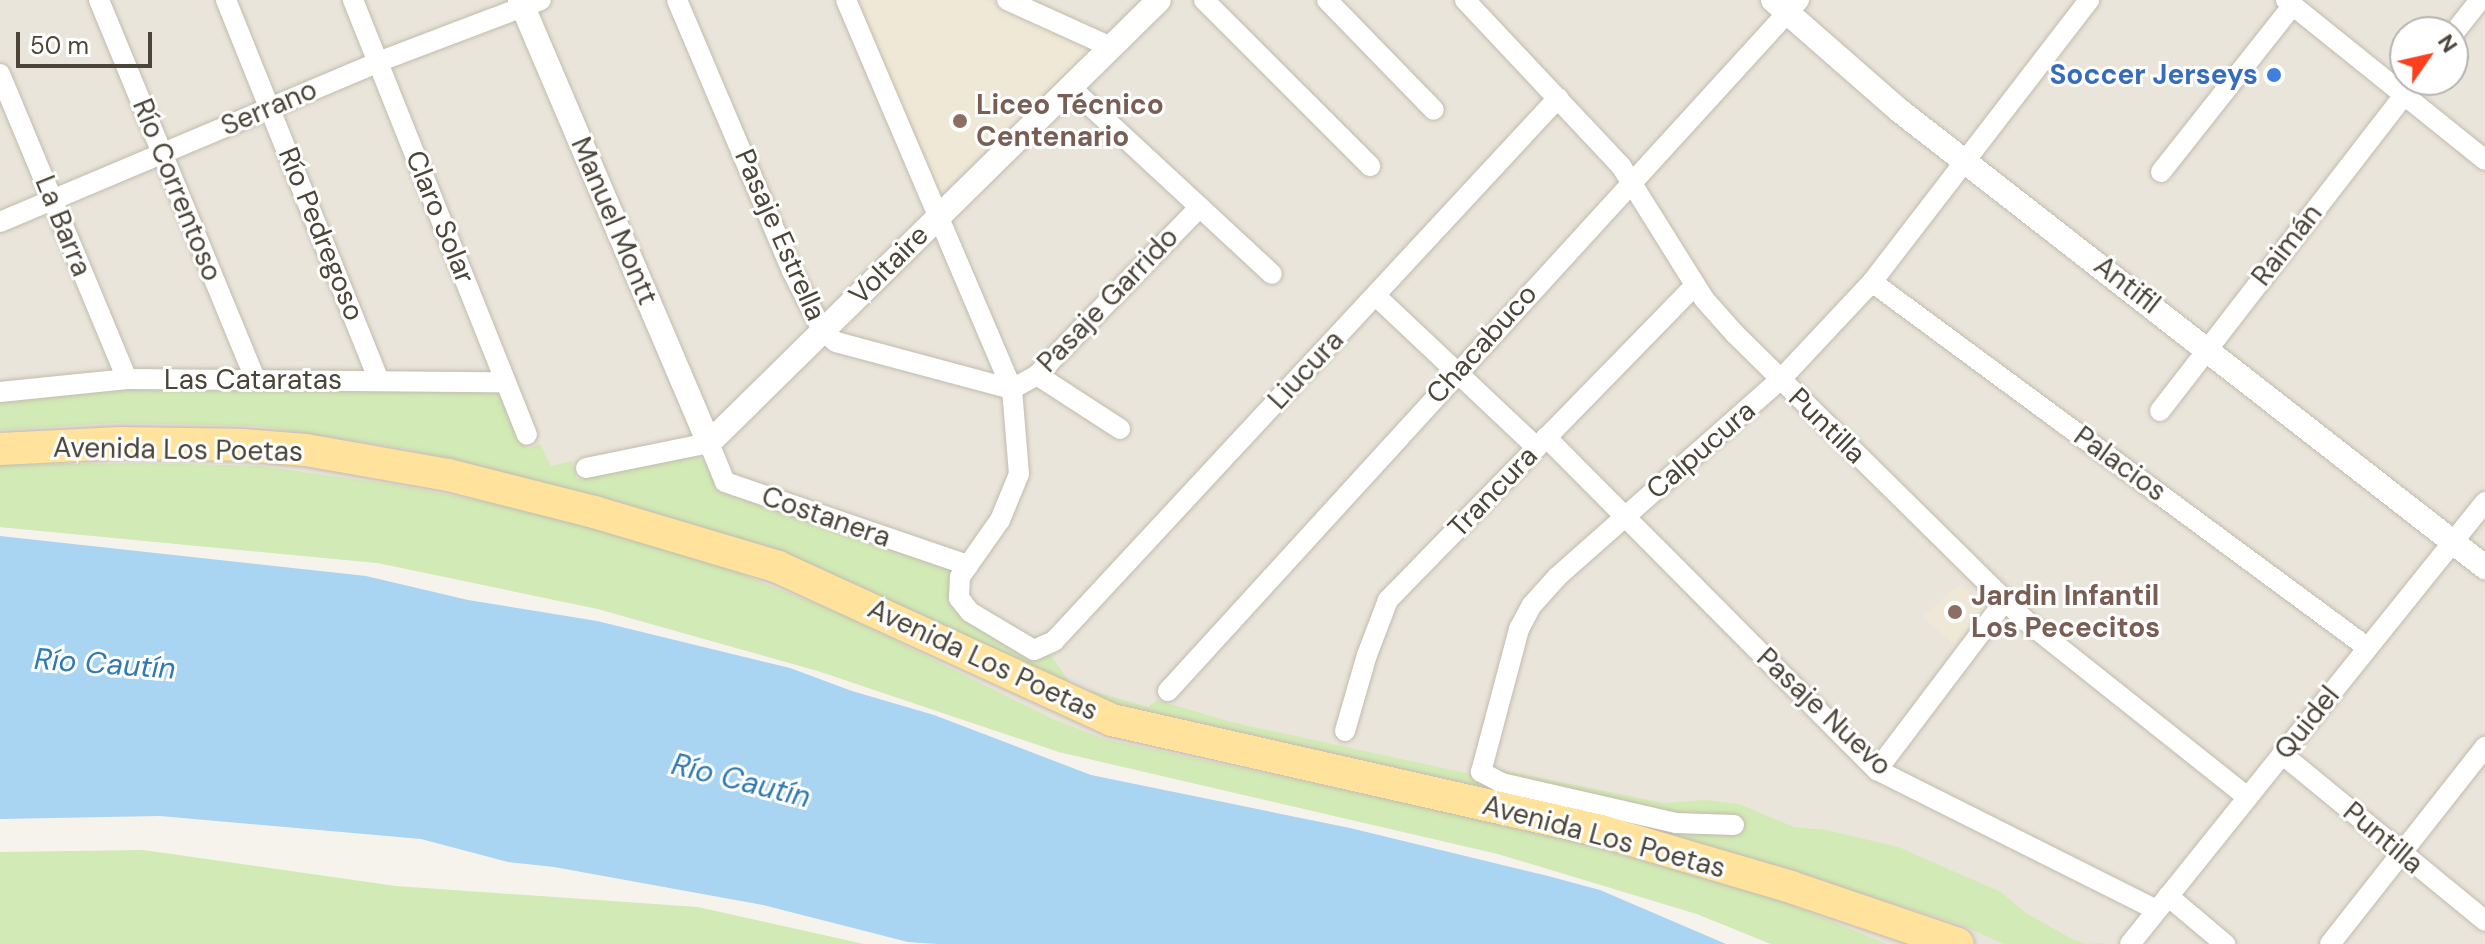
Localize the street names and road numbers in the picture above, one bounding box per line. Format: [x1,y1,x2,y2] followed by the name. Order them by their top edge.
[216,73,322,143] street label: Serrano
[125,94,229,286] street label: Río Correntoso
[564,132,664,310] street label: Manuel Montt
[271,143,371,325] street label: Río Pedregoso
[727,144,833,326] street label: Pasaje Estrella
[398,146,482,288] street label: Claro Solar
[28,171,98,281] street label: La Barra
[2245,197,2329,293] street label: Raimán
[842,218,936,312] street label: Voltaire
[1031,221,1185,379] street label: Pasaje Garrido
[2087,249,2167,321] street label: Antifil
[1420,277,1544,411] street label: Chacabuco
[1261,324,1351,416] street label: Liucura
[164,363,342,397] street label: Las Cataratas
[1782,381,1872,471] street label: Puntilla
[1640,394,1762,506] street label: Calpucura
[2067,419,2173,509] street label: Palacios
[53,431,303,469] street label: Avenida Los Poetas
[1442,440,1544,544] street label: Trancura
[757,479,895,555] street label: Costanera
[863,592,1103,728] street label: Avenida Los Poetas
[1750,641,1898,783] street label: Pasaje Nuevo
[2267,680,2347,766] street label: Quidel
[1479,788,1729,886] street label: Avenida Los Poetas
[2336,795,2430,881] street label: Puntilla

